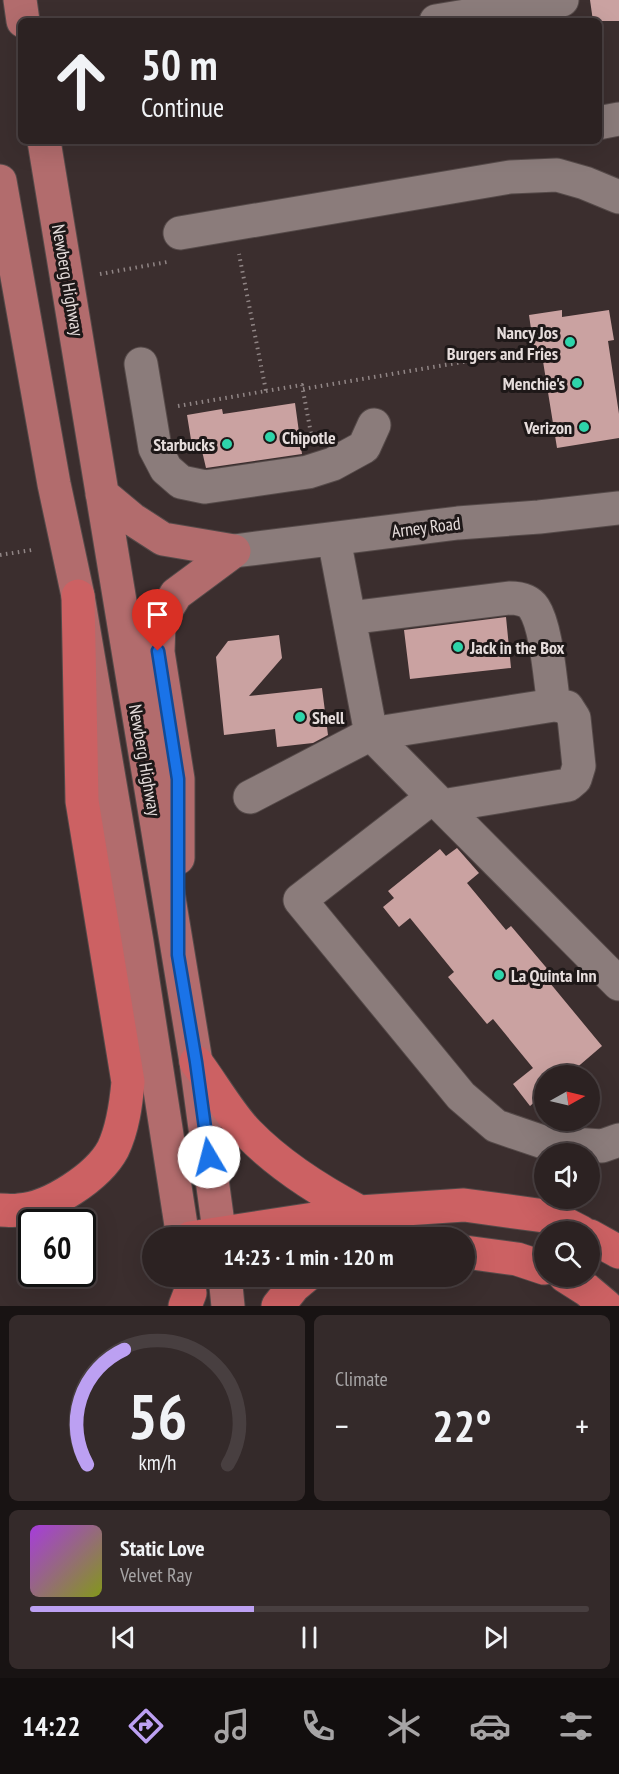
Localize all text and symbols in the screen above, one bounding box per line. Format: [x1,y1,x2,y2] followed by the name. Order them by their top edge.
[141,37,218,92] text: 50 m
[42,42,120,120] icon: ahead
[141,90,224,124] text: Continue
[47,222,89,338] street label: Newberg Highway
[447,321,558,365] place label: Nancy Jos Burgers and Fries
[563,335,577,349] marker: Nancy Jos Burgers and Fries
[503,372,565,395] place label: Menchie's
[570,376,584,390] marker: Menchie's
[523,416,572,439] place label: Verizon
[577,420,591,434] marker: Verizon
[282,426,336,449] place label: Chipotle
[263,430,277,444] marker: Chipotle
[153,433,215,456] place label: Starbucks
[220,437,234,451] marker: Starbucks
[390,511,462,543] street label: Arney Road
[132,589,183,651] pin
[141,598,174,631] icon: arrive
[469,636,565,659] place label: Jack in the Box
[451,640,465,654] marker: Jack in the Box
[124,702,166,818] street label: Newberg Highway
[312,706,345,729] place label: Shell
[293,710,307,724] marker: Shell
[511,964,596,987] place label: La Quinta Inn
[492,968,506,982] marker: La Quinta Inn
[534,1065,600,1131] north arrow
[534,1065,600,1287] map controls
[177,1125,241,1189] position arrow
[534,1143,600,1209] button: sound
[18,1209,96,1287] speed limit sign: 60
[534,1221,600,1287] button: search
[223,1243,394,1271] text: 14:23 · 1 min · 120 m
[335,1366,388,1392] text: Climate
[127,1375,187,1456] text: 56
[432,1396,492,1454] text: 22°
[335,1404,349,1447] text: −
[575,1404,589,1447] text: +
[138,1448,176,1476] text: km/h
[120,1534,205,1562] text: Static Love
[120,1562,192,1588] text: Velvet Ray
[107,1621,140,1654] icon: previous
[293,1621,326,1654] icon: pause
[479,1621,512,1654] icon: next
[125,1705,167,1747] icon: directions
[211,1705,253,1747] icon: music
[297,1705,339,1747] icon: phone
[383,1705,425,1747] icon: climate
[469,1705,511,1747] icon: car
[555,1705,597,1747] icon: filters
[22,1709,80,1743] text: 14:22

